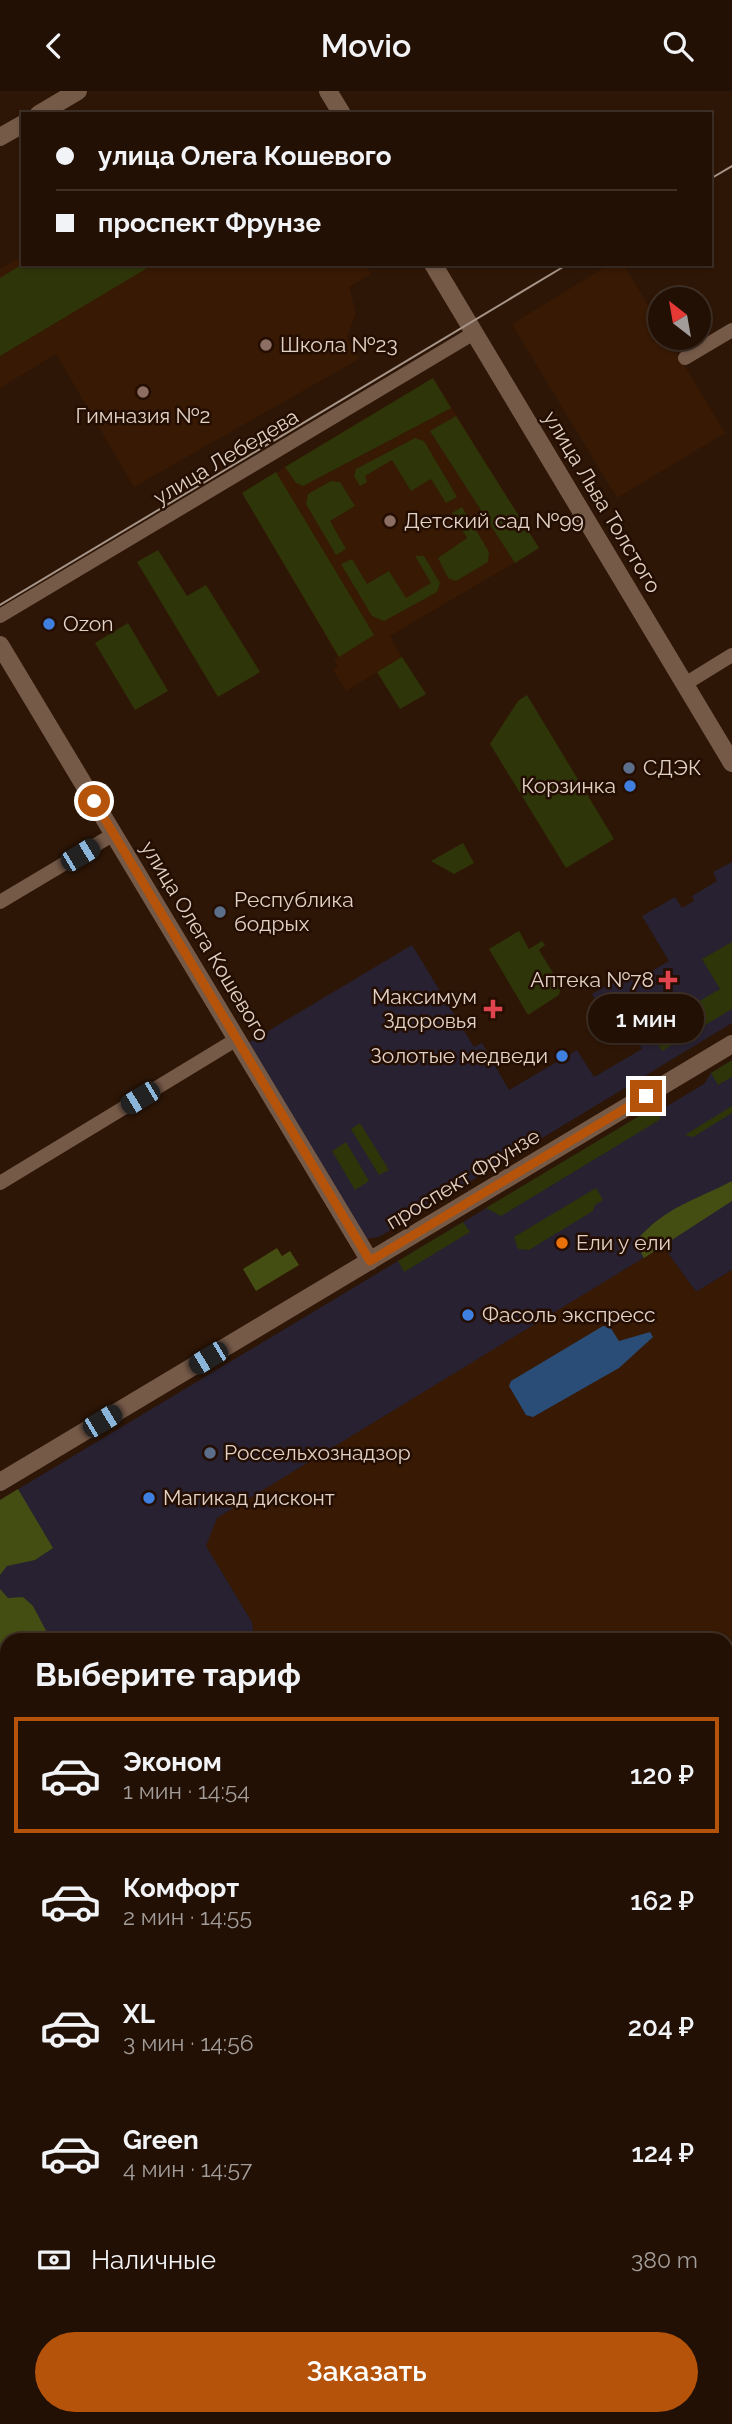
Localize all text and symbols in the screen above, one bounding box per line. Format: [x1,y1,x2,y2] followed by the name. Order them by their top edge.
[35,27,73,65] icon: back
[321,27,411,64] text: Movio
[659,27,697,65] icon: search
[98,141,392,171] text: улица Олега Кошевого
[98,208,321,238] text: проспект Фрунзе
[648,287,710,350] north arrow
[648,287,711,350] map controls
[280,332,398,357] place label: Школа №23
[258,337,274,353] marker: Школа №23
[135,384,151,400] marker: Гимназия №2
[76,403,210,428] place label: Гимназия №2
[149,403,303,510] street label: улица Лебедева
[538,406,667,597] street label: улица Льва Толстого
[404,508,584,533] place label: Детский сад №99
[382,513,398,529] marker: Детский сад №99
[63,611,114,636] place label: Ozon
[41,616,57,632] marker: Ozon
[643,755,701,780] place label: СДЭК
[621,760,637,776] marker: СДЭК
[521,773,616,798] place label: Корзинка
[622,778,638,794] marker: Корзинка
[78,785,110,817] route start
[57,835,104,875] car
[136,836,275,1045] street label: улица Олега Кошевого
[234,887,354,936] place label: Республика бодрых
[212,904,228,920] marker: Республика бодрых
[530,967,654,992] place label: Аптека №78
[660,972,676,988] marker: Аптека №78
[372,984,477,1033] place label: Максимум Здоровья
[588,995,704,1044] callout: 1 мин
[483,999,503,1019] marker: Максимум Здоровья
[616,1005,676,1032] text: 1 мин
[370,1043,548,1068] place label: Золотые медведи
[554,1048,570,1064] marker: Золотые медведи
[117,1078,164,1118] car
[630,1080,662,1112] route end
[381,1123,544,1234] street label: проспект Фрунзе
[576,1230,671,1255] place label: Ели у ели
[554,1235,570,1251] marker: Ели у ели
[482,1302,656,1327] place label: Фасоль экспресс
[460,1307,476,1323] marker: Фасоль экспресс
[185,1338,232,1378] car
[79,1401,126,1441] car
[224,1440,411,1465] place label: Россельхознадзор
[202,1445,218,1461] marker: Россельхознадзор
[163,1485,335,1510] place label: Магикад дисконт
[141,1490,157,1506] marker: Магикад дисконт
[35,1656,301,1693] text: Выберите тариф
[39,1744,102,1807] icon: car
[123,1747,222,1777] text: Эконом
[630,1760,694,1790] text: 120 ₽
[123,1777,250,1804] text: 1 мин · 14:54
[39,1870,102,1933] icon: car
[123,1873,239,1903] text: Комфорт
[630,1886,694,1916] text: 162 ₽
[123,1903,252,1930] text: 2 мин · 14:55
[39,1996,102,2059] icon: car
[123,1999,155,2029] text: XL
[628,2012,694,2042] text: 204 ₽
[123,2029,254,2056] text: 3 мин · 14:56
[39,2122,102,2185] icon: car
[123,2125,199,2155] text: Green
[631,2138,694,2168] text: 124 ₽
[123,2155,252,2182] text: 4 мин · 14:57
[35,2241,73,2279] icon: cash
[91,2245,216,2275] text: Наличные
[631,2246,698,2273] text: 380 m
[35,2332,698,2412] button: Заказать

